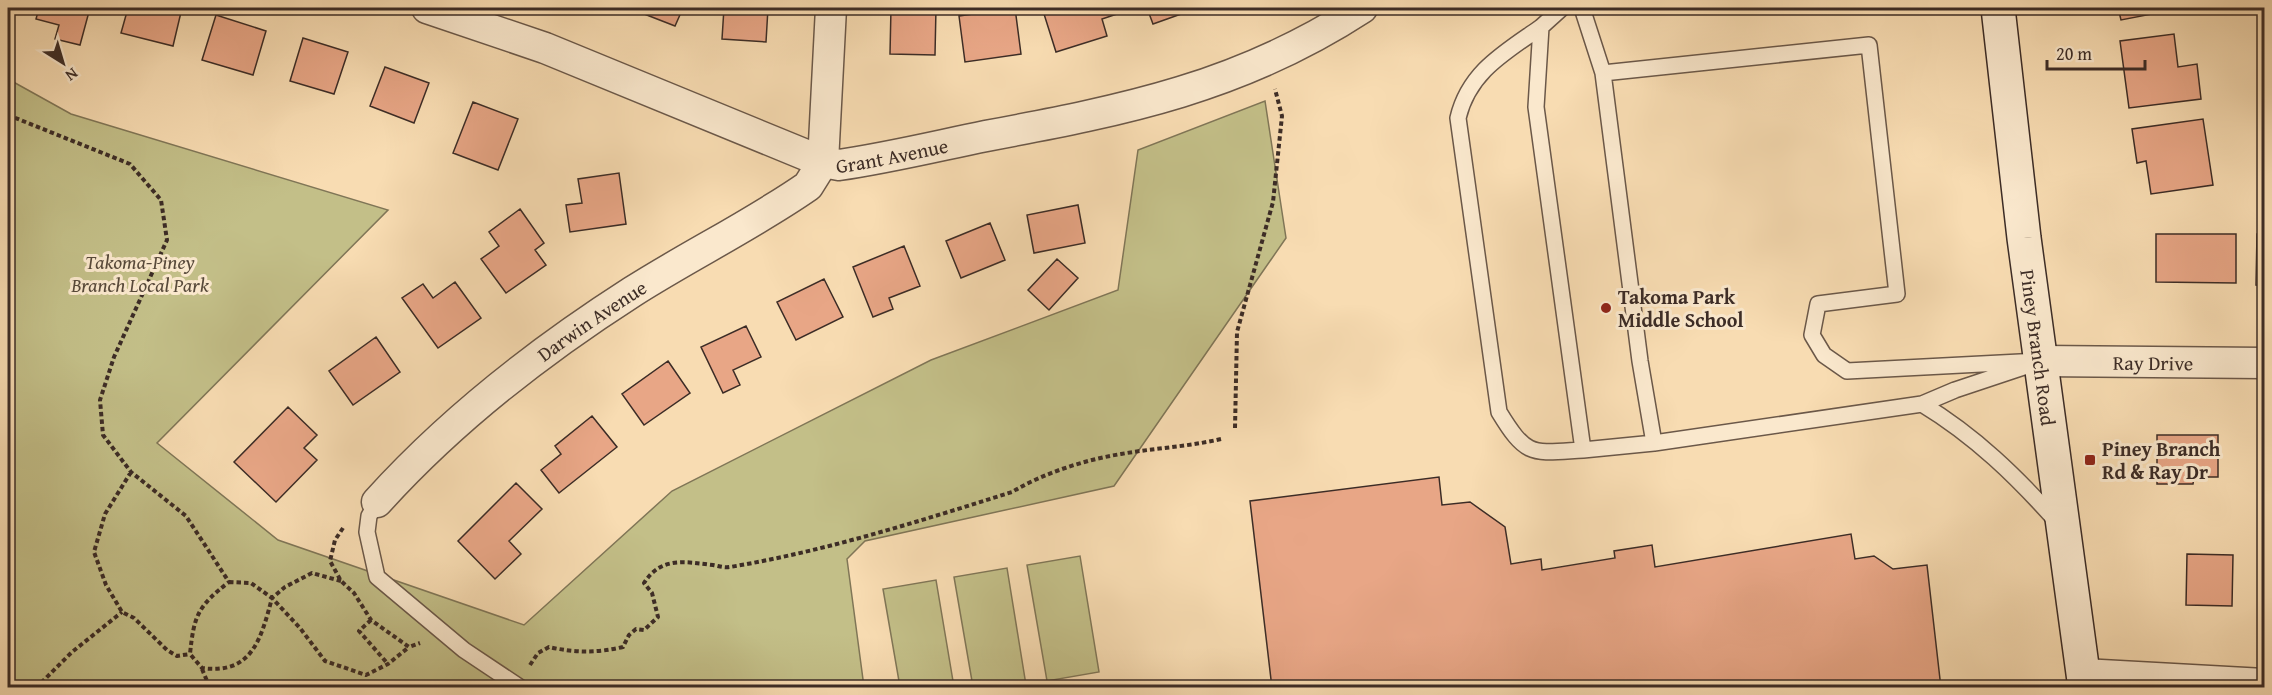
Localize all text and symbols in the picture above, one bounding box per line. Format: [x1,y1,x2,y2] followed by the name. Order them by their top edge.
[33,33,93,93] north arrow
[2047,33,2144,71] scale bar
[2056,40,2092,67] text: 20 m
[60,62,84,88] text: N
[834,130,950,180] street label: Grant Avenue
[70,247,210,299] park label: Takoma-Piney Branch Local Park
[2014,268,2064,428] street label: Piney Branch Road
[531,272,652,368] street label: Darwin Avenue
[1618,282,1744,334] place label: Takoma Park Middle School
[1599,301,1613,315] marker: Takoma Park Middle School
[2113,347,2193,377] street label: Ray Drive
[2102,434,2220,486] place label: Piney Branch Rd & Ray Dr
[2083,453,2097,467] marker: Piney Branch Rd & Ray Dr

